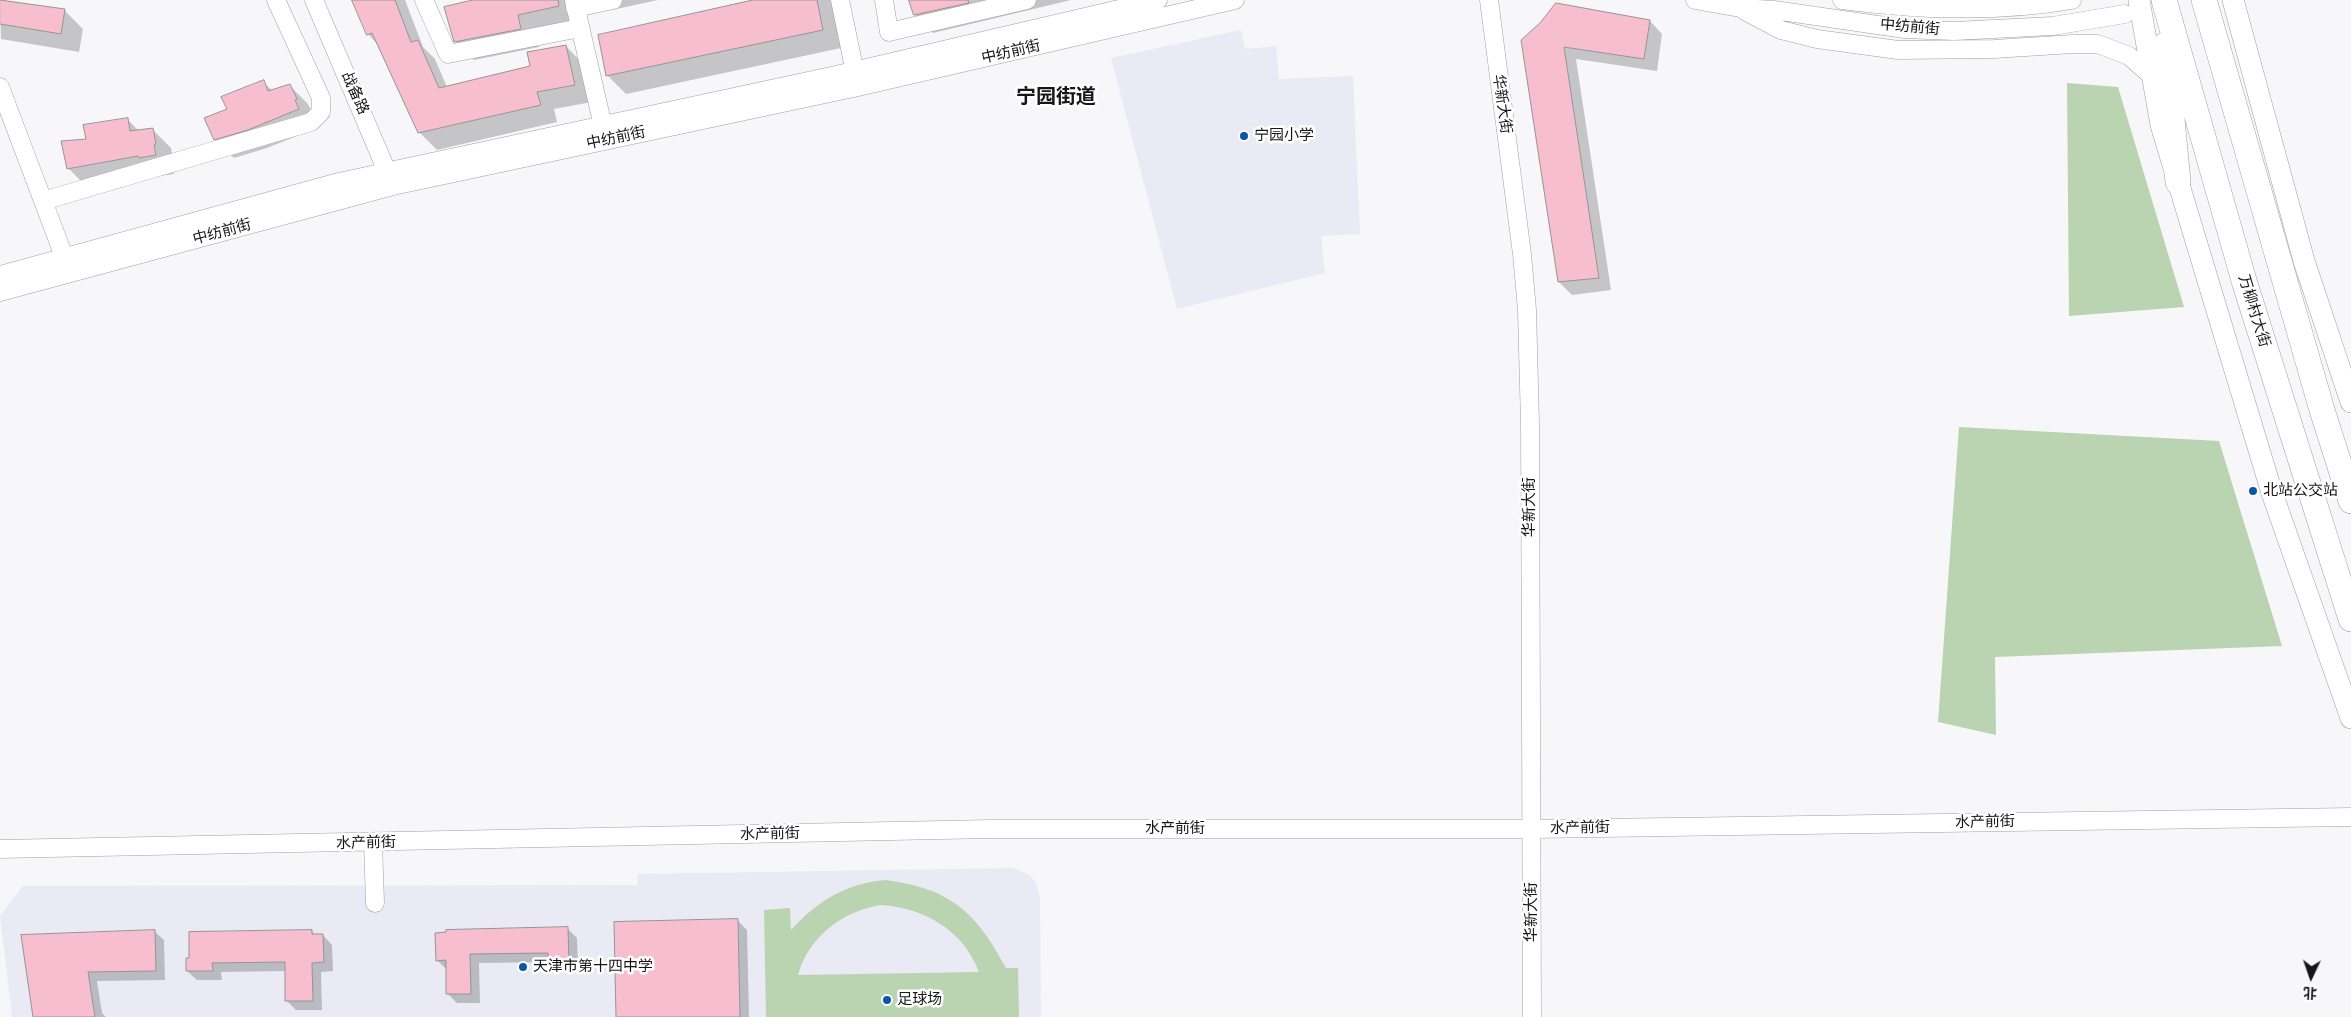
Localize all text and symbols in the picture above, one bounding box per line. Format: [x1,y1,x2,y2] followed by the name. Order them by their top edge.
[1879,15,1941,39] street label: 中纺前街
[980,36,1042,68] street label: 中纺前街
[338,69,372,117] street label: 战备路
[1489,73,1515,135] street label: 华新大街
[1016,85,1096,109] district label: 宁园街道
[585,123,647,153] street label: 中纺前街
[1254,127,1314,145] place label: 宁园小学
[1238,130,1250,142] marker: 宁园小学
[191,216,253,248] street label: 中纺前街
[2234,273,2274,349] street label: 万柳村大街
[1521,477,1539,537] street label: 华新大街
[2263,482,2338,500] place label: 北站公交站
[2247,485,2259,497] marker: 北站公交站
[1955,812,2015,832] street label: 水产前街
[1550,818,1610,838] street label: 水产前街
[1145,820,1205,838] street label: 水产前街
[740,824,800,844] street label: 水产前街
[336,833,396,853] street label: 水产前街
[1523,882,1541,942] street label: 华新大街
[2286,952,2336,1002] north arrow
[533,958,653,976] place label: 天津市第十四中学
[517,961,529,973] marker: 天津市第十四中学
[2303,984,2318,1001] text: 北
[897,991,942,1009] place label: 足球场
[881,994,893,1006] marker: 足球场

